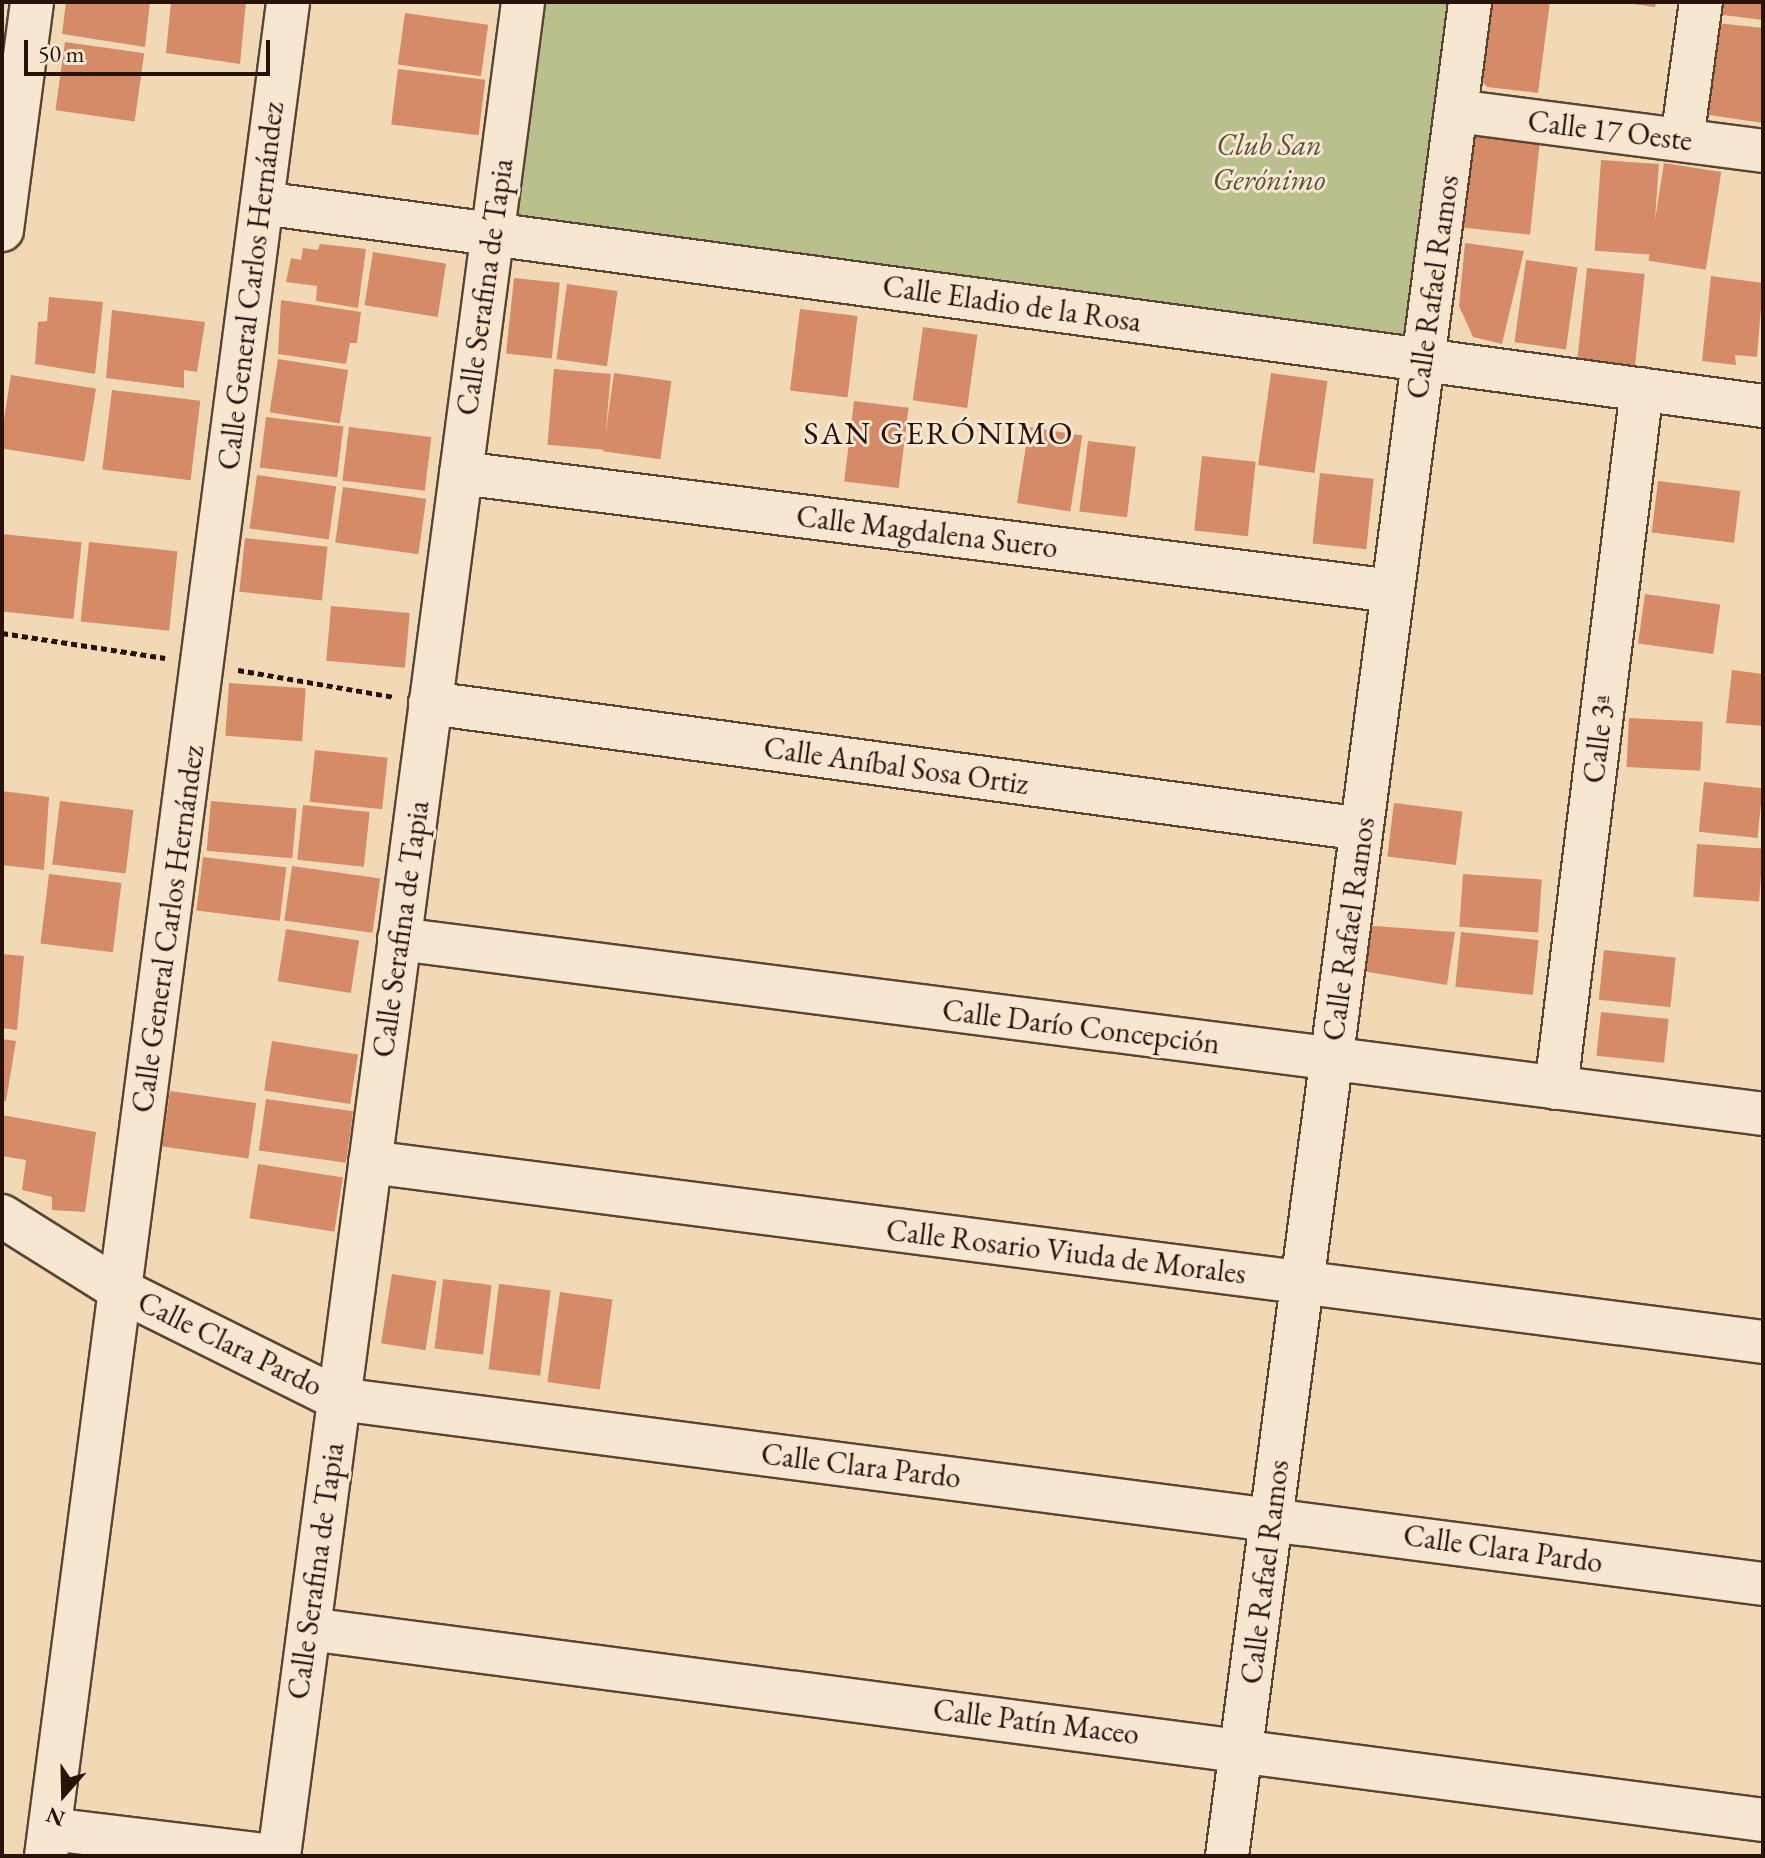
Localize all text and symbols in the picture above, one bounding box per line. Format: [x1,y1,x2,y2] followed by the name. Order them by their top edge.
[28,24,274,74] scale bar
[38,38,85,69] text: 50 m
[211,100,291,472] street label: Calle General Carlos Hernández
[1526,103,1694,159] street label: Calle 17 Oeste
[1213,127,1325,198] park label: Club San Gerónimo
[449,156,521,418] street label: Calle Serafina de Tapia
[1399,173,1467,401] street label: Calle Rafael Ramos
[880,268,1144,340] street label: Calle Eladio de la Rosa
[804,414,1074,452] district label: SAN GERÓNIMO
[794,498,1060,566] street label: Calle Magdalena Suero
[1576,693,1622,785] street label: Calle 3ª
[761,730,1031,802] street label: Calle Aníbal Sosa Ortiz
[124,743,212,1115] street label: Calle General Carlos Hernández
[365,798,437,1060] street label: Calle Serafina de Tapia
[1315,815,1383,1043] street label: Calle Rafael Ramos
[940,992,1222,1062] street label: Calle Darío Concepción
[884,1212,1248,1292] street label: Calle Rosario Viuda de Morales
[132,1284,328,1404] street label: Calle Clara Pardo
[759,1436,963,1496] street label: Calle Clara Pardo
[280,1440,352,1702] street label: Calle Serafina de Tapia
[1233,1458,1297,1686] street label: Calle Rafael Ramos
[1401,1517,1605,1581] street label: Calle Clara Pardo
[931,1692,1141,1752] street label: Calle Patín Maceo
[24,1754,104,1834] north arrow
[42,1800,69,1834] text: N

